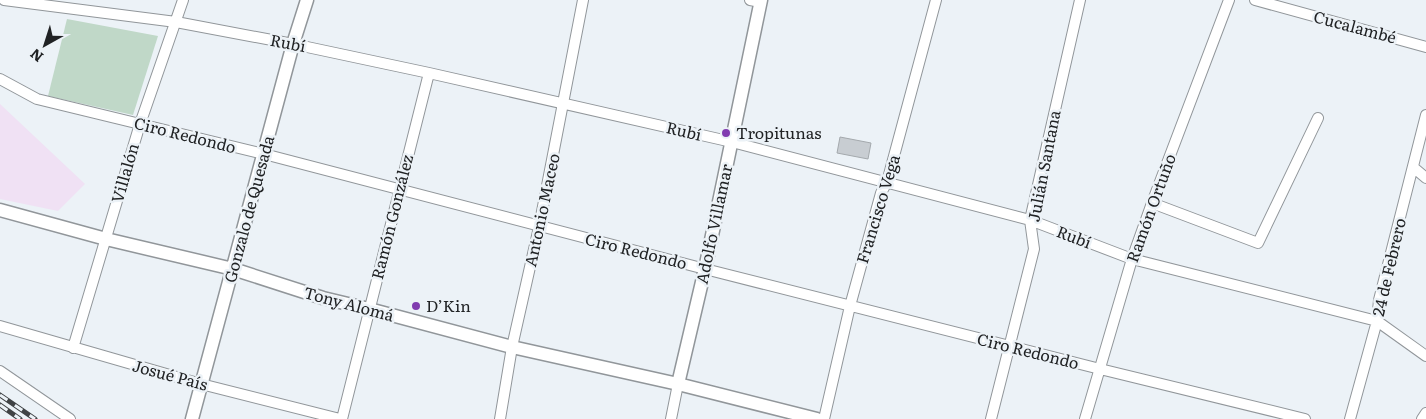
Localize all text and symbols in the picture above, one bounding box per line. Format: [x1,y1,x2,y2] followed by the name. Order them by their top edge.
[1311,3,1399,49] street label: Cucalambé
[20,20,70,70] north arrow
[268,27,308,57] street label: Rubí
[25,44,47,67] text: N
[1020,107,1066,224] street label: Julián Santana
[132,110,239,158] street label: Ciro Redondo
[664,114,704,146] street label: Rubí
[736,120,822,144] place label: Tropitunas
[720,127,732,139] marker: Tropitunas
[217,132,279,285] street label: Gonzalo de Quesada
[104,140,144,205] street label: Villalón
[1119,150,1181,265] street label: Ramón Ortuño
[517,151,565,269] street label: Antonio Maceo
[849,151,905,266] street label: Francisco Vega
[364,152,418,282] street label: Ramón González
[689,161,738,286] street label: Adolfo Villamar
[1365,215,1411,318] street label: 24 de Febrero
[1053,218,1095,254] street label: Rubí
[583,226,690,274] street label: Ciro Redondo
[302,279,397,327] street label: Tony Alomá
[426,293,471,317] place label: D’Kin
[410,300,422,312] marker: D’Kin
[975,326,1082,374] street label: Ciro Redondo
[130,352,211,396] street label: Josué País

